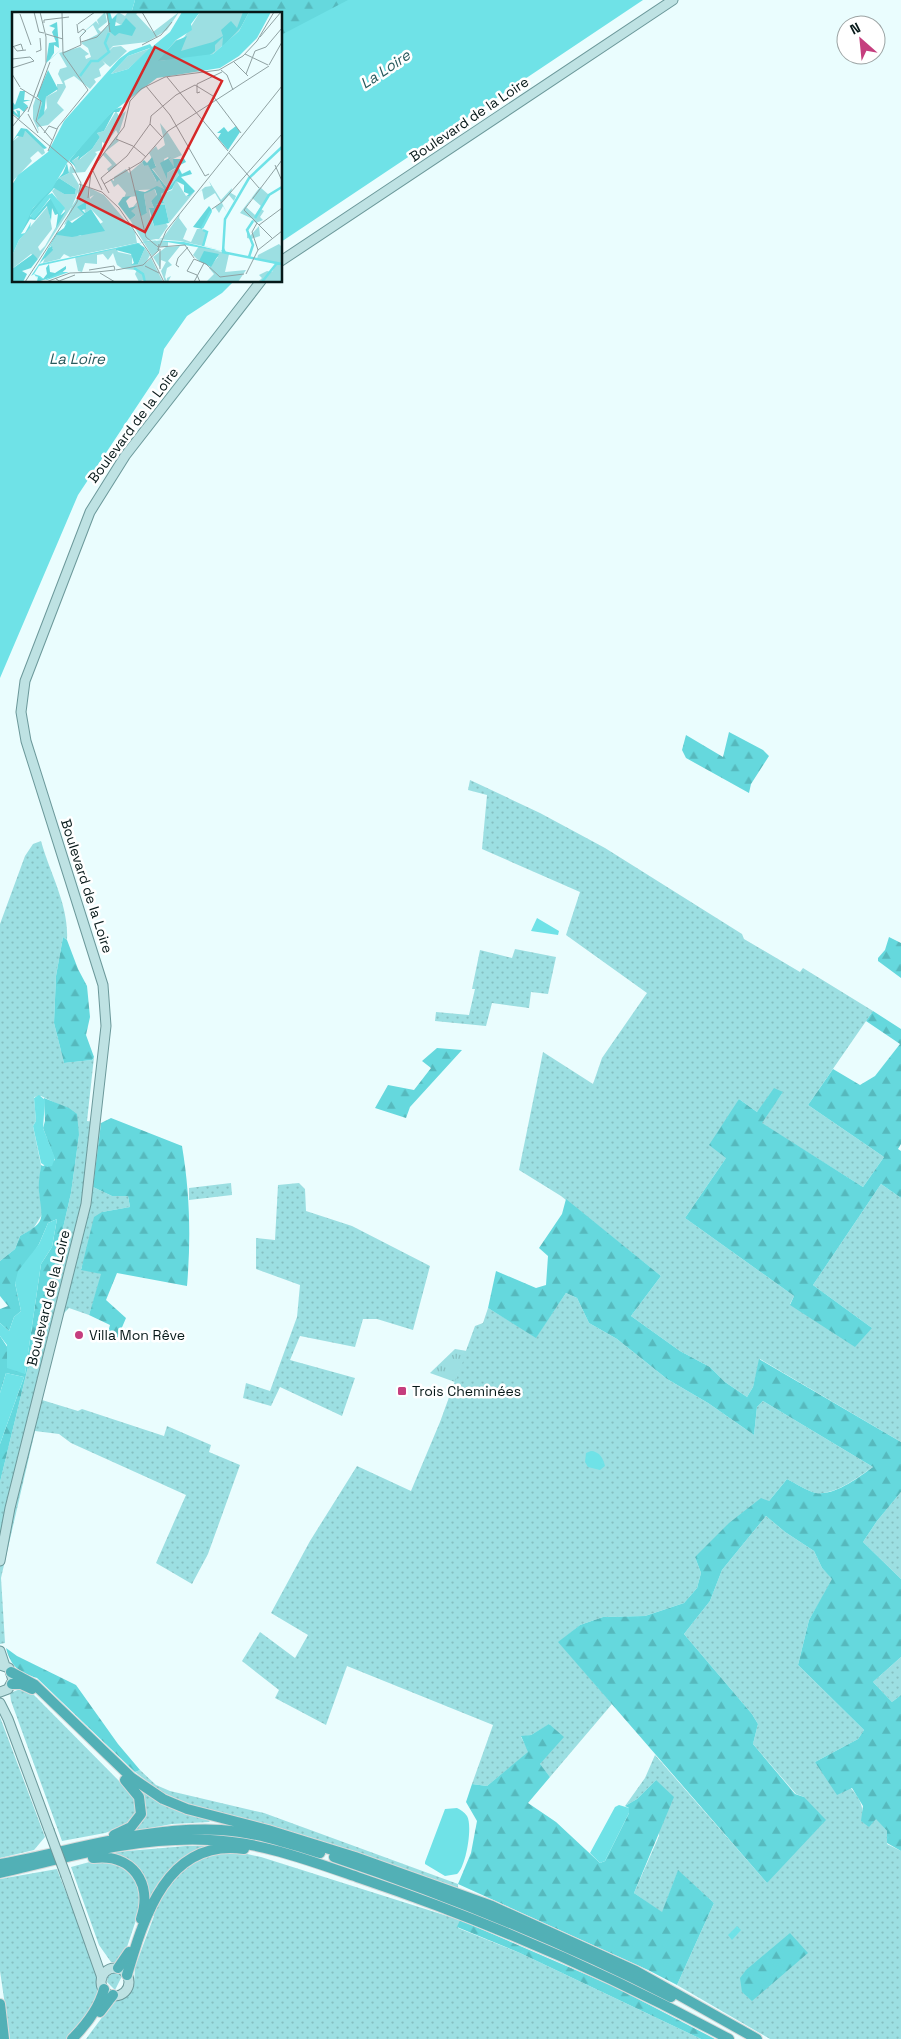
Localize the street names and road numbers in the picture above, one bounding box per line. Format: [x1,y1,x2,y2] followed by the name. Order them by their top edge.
[406,72,532,166] street label: Boulevard de la Loire
[84,364,182,486] street label: Boulevard de la Loire
[57,817,117,955] street label: Boulevard de la Loire
[22,1228,74,1368] street label: Boulevard de la Loire

